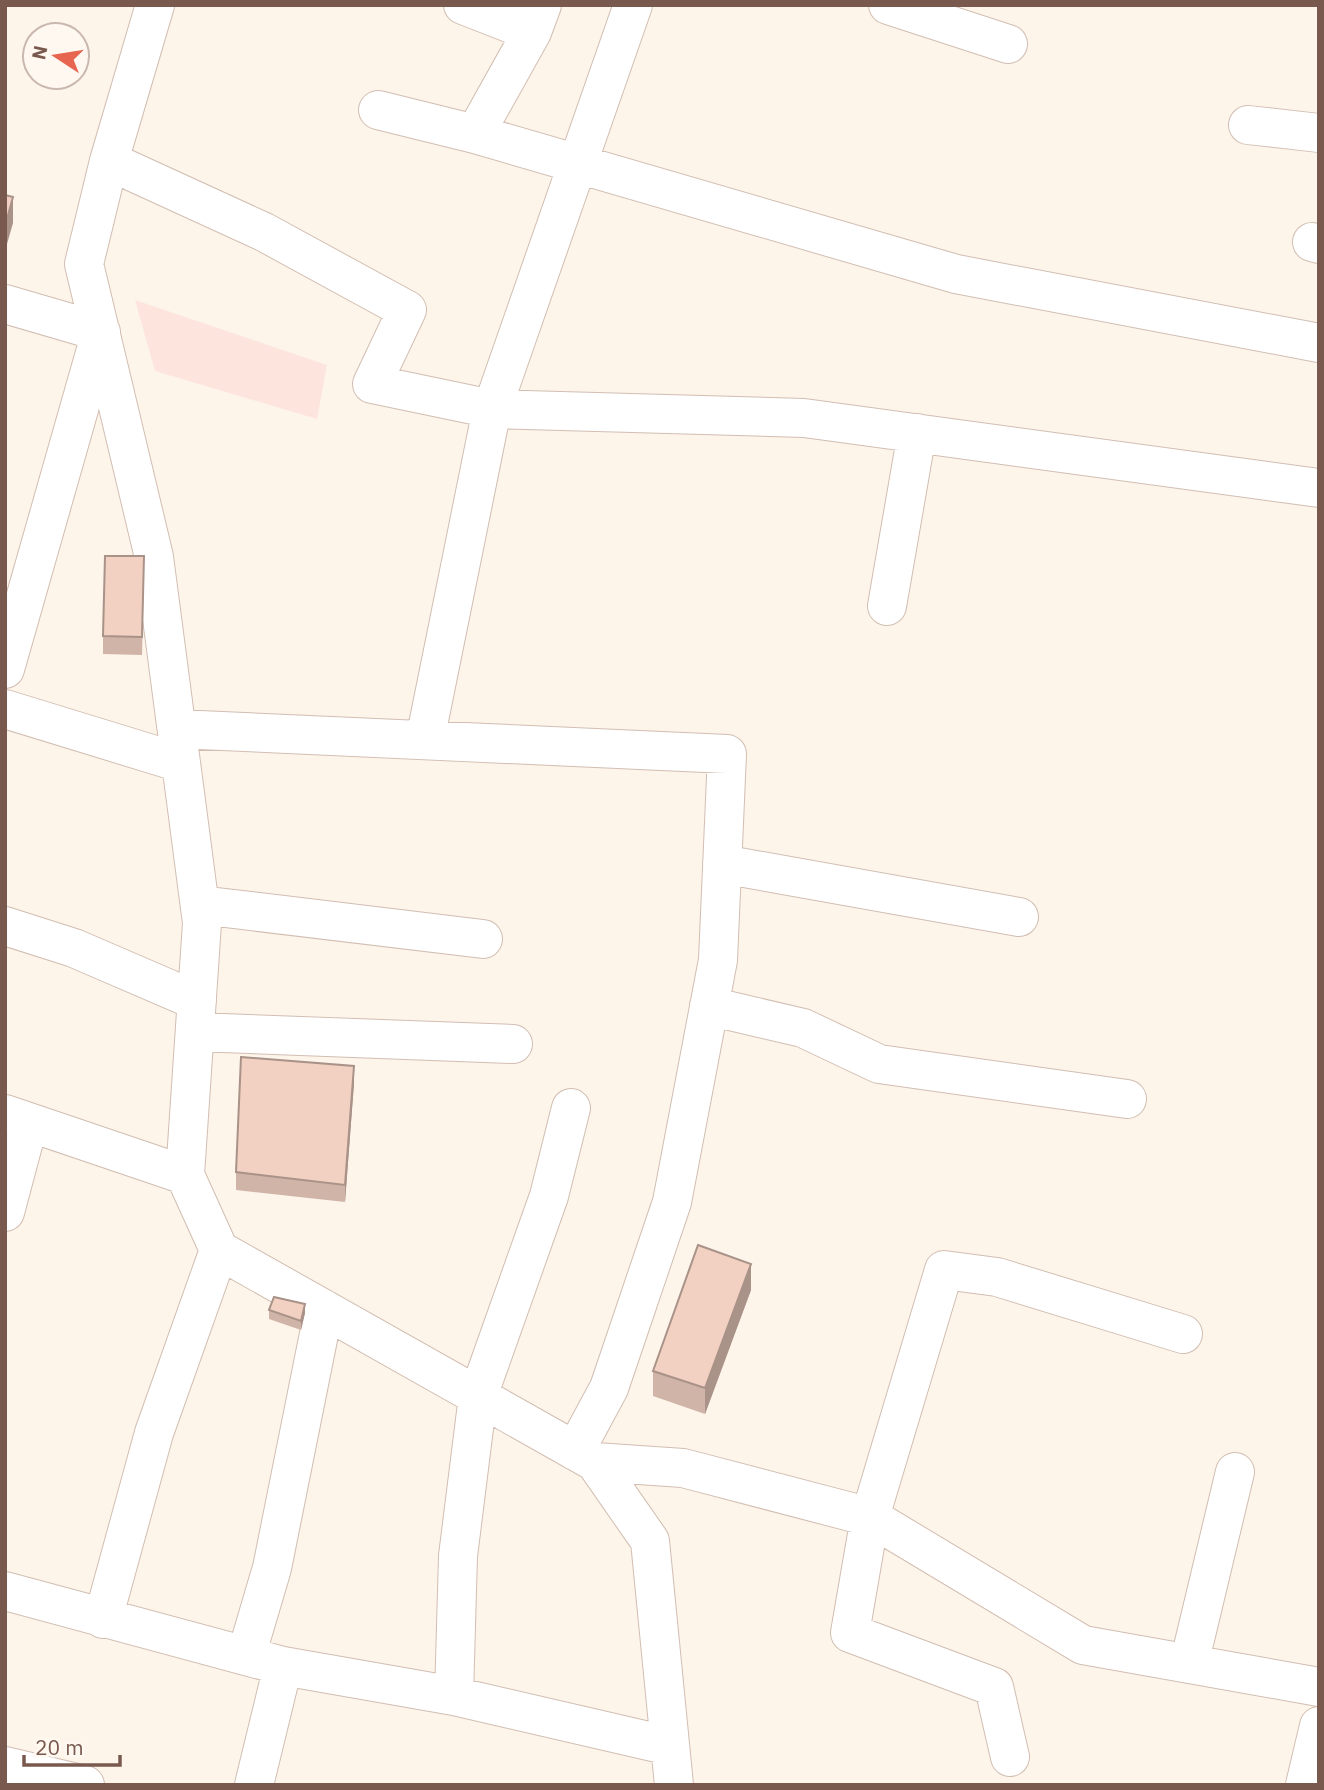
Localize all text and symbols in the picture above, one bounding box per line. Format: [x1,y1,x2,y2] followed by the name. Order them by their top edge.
[21,21,91,91] north arrow
[26,43,53,62] text: N
[24,1724,121,1768] scale bar
[35,1733,84,1761] text: 20 m

